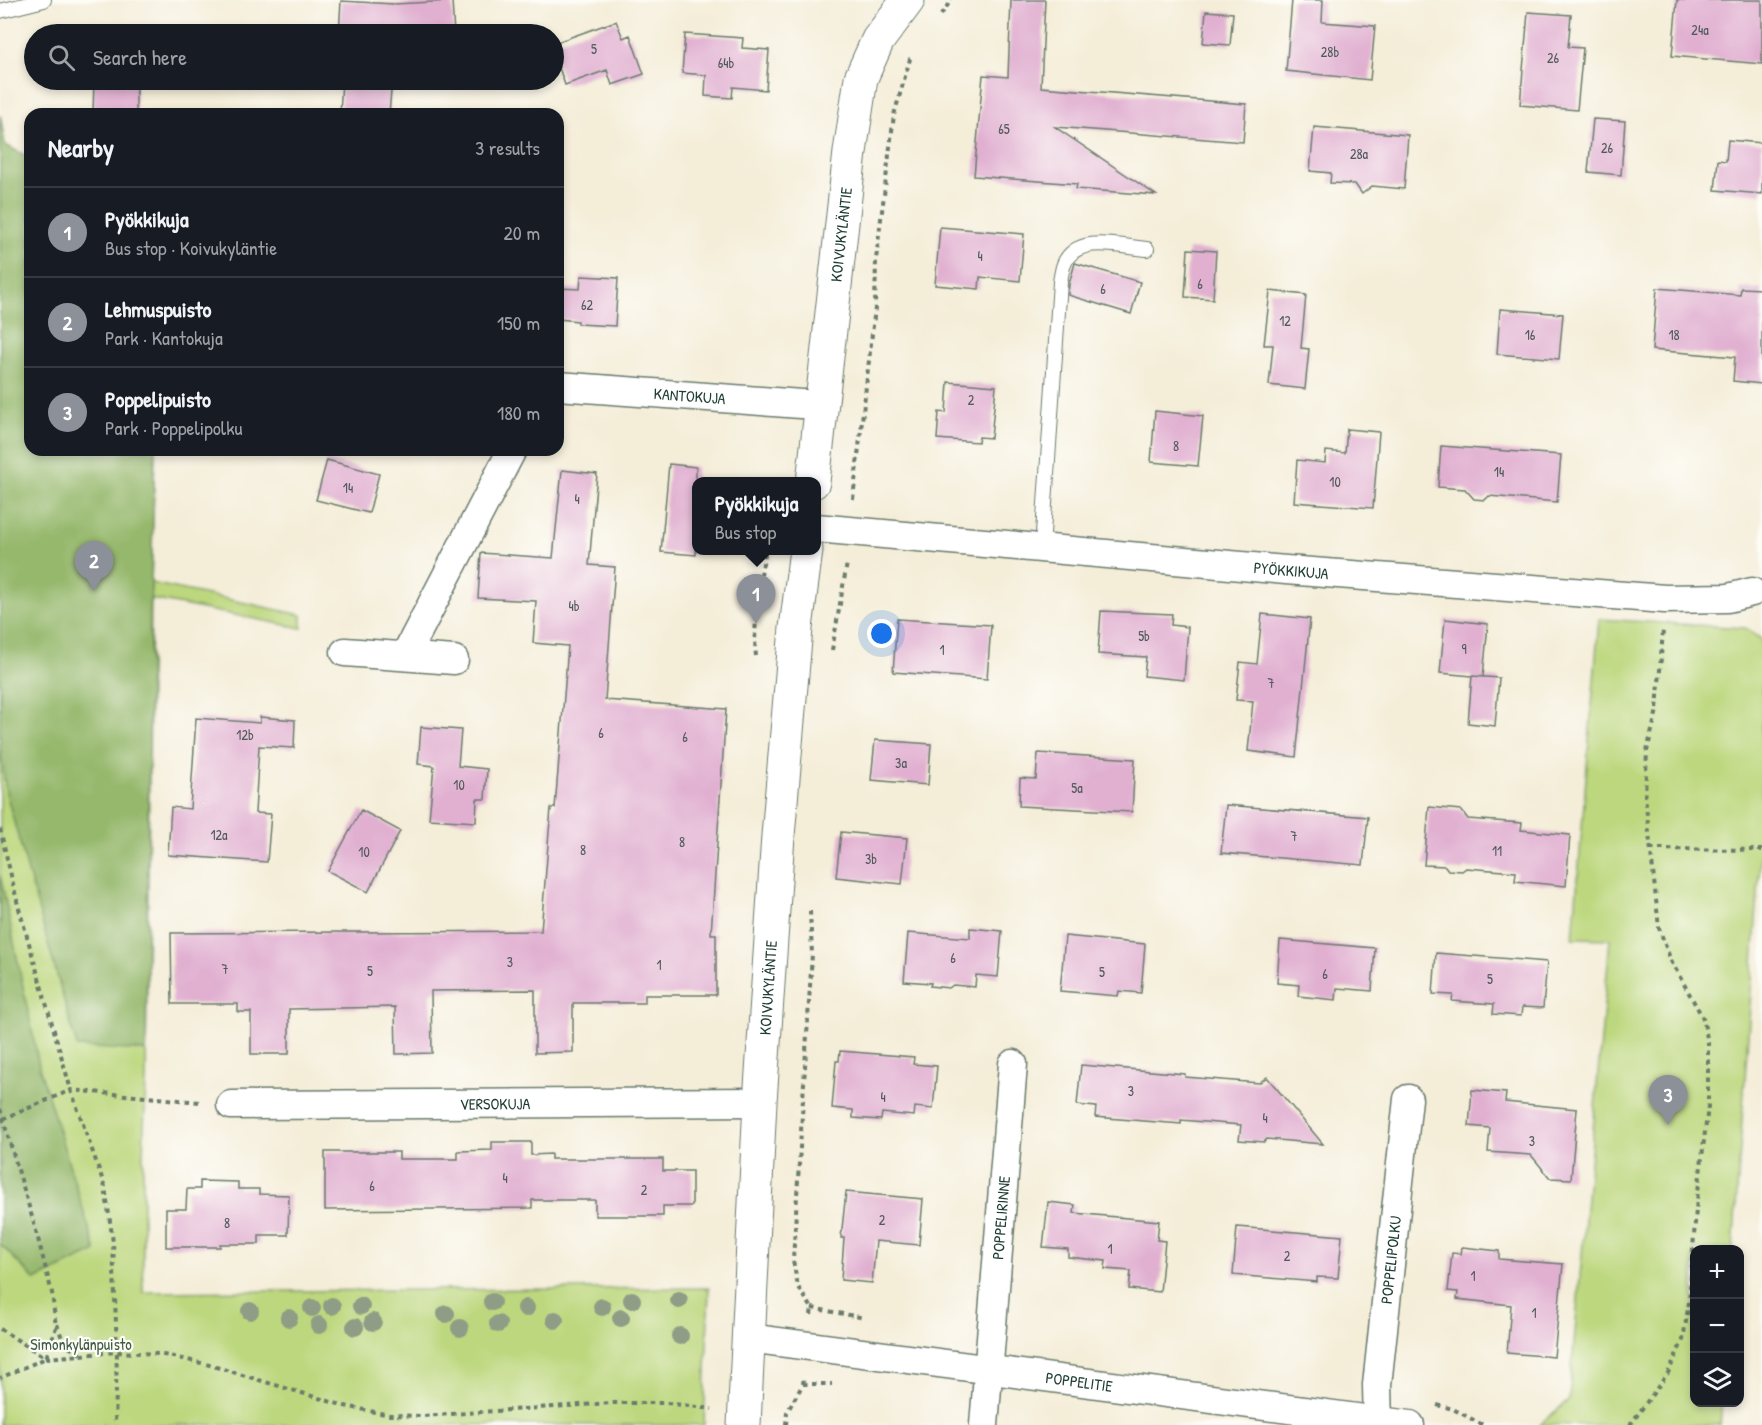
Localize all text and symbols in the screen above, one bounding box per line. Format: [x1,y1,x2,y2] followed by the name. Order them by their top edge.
[1691,20,1709,39] house number: 24a
[24,24,564,90] search box
[591,39,597,58] house number: 5
[45,41,78,74] icon: search
[93,42,187,72] text: Search here
[1321,42,1339,61] house number: 28b
[1547,48,1559,67] house number: 26
[718,53,735,72] house number: 64b
[998,119,1010,138] house number: 65
[48,130,114,165] text: Nearby
[475,134,540,161] text: 3 results
[1601,138,1613,157] house number: 26
[1350,144,1369,163] house number: 28a
[825,186,857,283] street label: KOIVUKYLÄNTIE
[105,204,189,234] text: Pyökkikuja
[64,219,71,246] text: 1
[503,219,540,246] text: 20 m
[105,234,277,261] text: Bus stop · Koivukyläntie
[977,246,983,265] house number: 4
[1197,274,1203,293] house number: 6
[1100,279,1106,298] house number: 6
[105,294,211,324] text: Lehmuspuisto
[581,295,594,314] house number: 62
[63,309,72,336] text: 2
[497,309,540,336] text: 150 m
[1279,311,1291,330] house number: 12
[105,324,223,351] text: Park · Kantokuja
[1525,325,1536,344] house number: 16
[1668,325,1680,344] house number: 18
[653,382,727,409] street label: KANTOKUJA
[105,384,211,414] text: Poppelipuisto
[968,390,975,409] house number: 2
[63,399,72,426] text: 3
[497,399,540,426] text: 180 m
[105,414,242,441] text: Park · Poppelipolku
[1173,436,1179,455] house number: 8
[1494,462,1504,481] house number: 14
[1329,472,1341,491] house number: 10
[692,477,821,555] popup
[343,478,353,497] house number: 14
[715,488,798,518] text: Pyökkikuja
[574,489,580,508] house number: 4
[715,518,776,545] text: Bus stop
[74,542,113,591] pin: 2
[1253,556,1330,584] street label: PYÖKKIKUJA
[736,574,776,624] pin: 1
[568,596,580,615] house number: 4b
[867,619,896,648] your location
[1138,626,1150,645] house number: 5b
[1461,639,1467,658] house number: 9
[939,640,945,659] house number: 1
[1268,673,1275,692] house number: 7
[598,723,604,742] house number: 6
[236,725,254,744] house number: 12b
[682,727,688,746] house number: 6
[895,753,907,772] house number: 3a
[453,775,465,794] house number: 10
[1071,778,1083,797] house number: 5a
[210,825,228,844] house number: 12a
[1291,826,1298,845] house number: 7
[679,832,685,851] house number: 8
[580,840,586,859] house number: 8
[1492,841,1502,860] house number: 11
[358,842,370,861] house number: 10
[865,849,877,868] house number: 3b
[754,940,782,1036] street label: KOIVUKYLÄNTIE
[950,948,956,967] house number: 6
[507,952,513,971] house number: 3
[656,955,662,974] house number: 1
[222,959,229,978] house number: 7
[367,961,373,980] house number: 5
[1099,962,1105,981] house number: 5
[1322,964,1328,983] house number: 6
[1487,969,1493,988] house number: 5
[1648,1076,1688,1125] pin: 3
[1128,1081,1134,1100] house number: 3
[880,1087,886,1106] house number: 4
[460,1092,531,1115] street label: VERSOKUJA
[1262,1108,1268,1127] house number: 4
[1529,1131,1535,1150] house number: 3
[502,1168,508,1187] house number: 4
[986,1175,1015,1260] street label: POPPELIRINNE
[369,1176,375,1195] house number: 6
[641,1180,648,1199] house number: 2
[879,1210,886,1229] house number: 2
[224,1213,230,1232] house number: 8
[1375,1214,1406,1305] street label: POPPELIPOLKU
[1107,1239,1113,1258] house number: 1
[1690,1245,1744,1407] map controls
[1690,1245,1744,1299] button: +
[1284,1246,1291,1265] house number: 2
[1470,1266,1476,1285] house number: 1
[1690,1299,1744,1353] button: −
[1531,1303,1537,1322] house number: 1
[30,1333,132,1355] park label: Simonkylänpuisto
[1690,1353,1744,1407] button: layers
[1044,1366,1114,1397] street label: POPPELITIE

